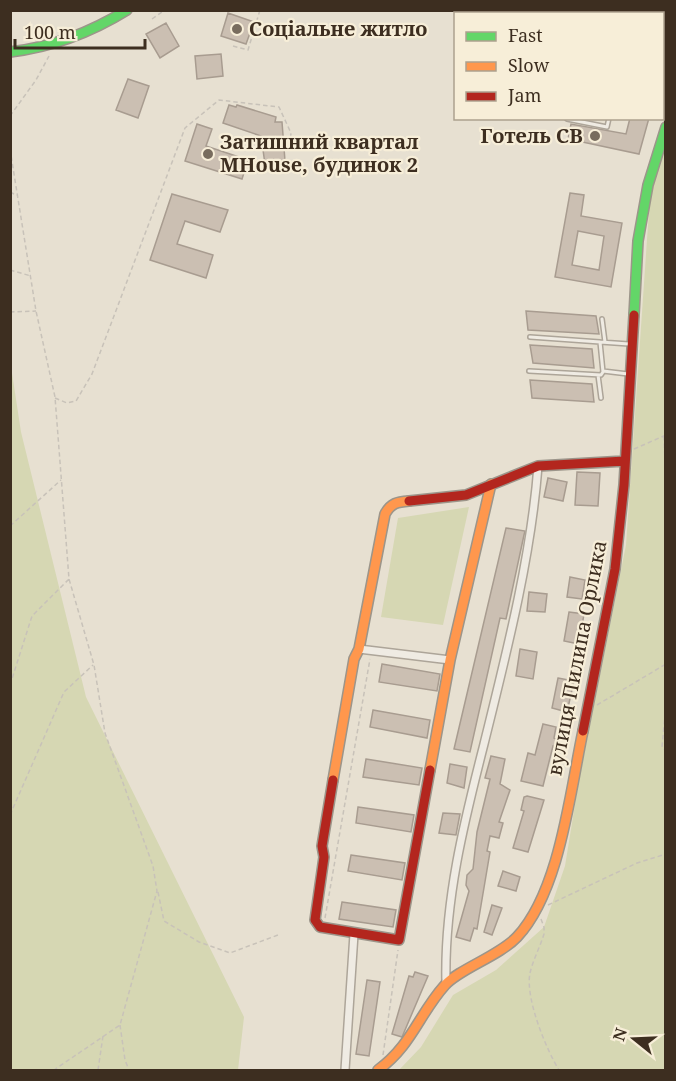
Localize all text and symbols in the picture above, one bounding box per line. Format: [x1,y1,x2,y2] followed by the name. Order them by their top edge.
[15,12,146,50] scale bar
[454,12,664,120] legend
[249,15,427,42] place label: Соціальне житло
[24,20,76,44] text: 100 m
[230,22,244,36] marker: Соціальне житло
[508,23,543,47] text: Fast
[508,53,550,77] text: Slow
[507,83,542,107] text: Jam
[480,122,583,149] place label: Готель СВ
[220,128,419,178] place label: Затишний квартал MHouse, будинок 2
[588,129,602,143] marker: Готель СВ
[201,147,215,161] marker: Затишний квартал MHouse, будинок 2
[540,538,613,778] street label: вулиця Пилипа Орлика
[604,1009,664,1069] north arrow
[607,1025,632,1044] text: N

